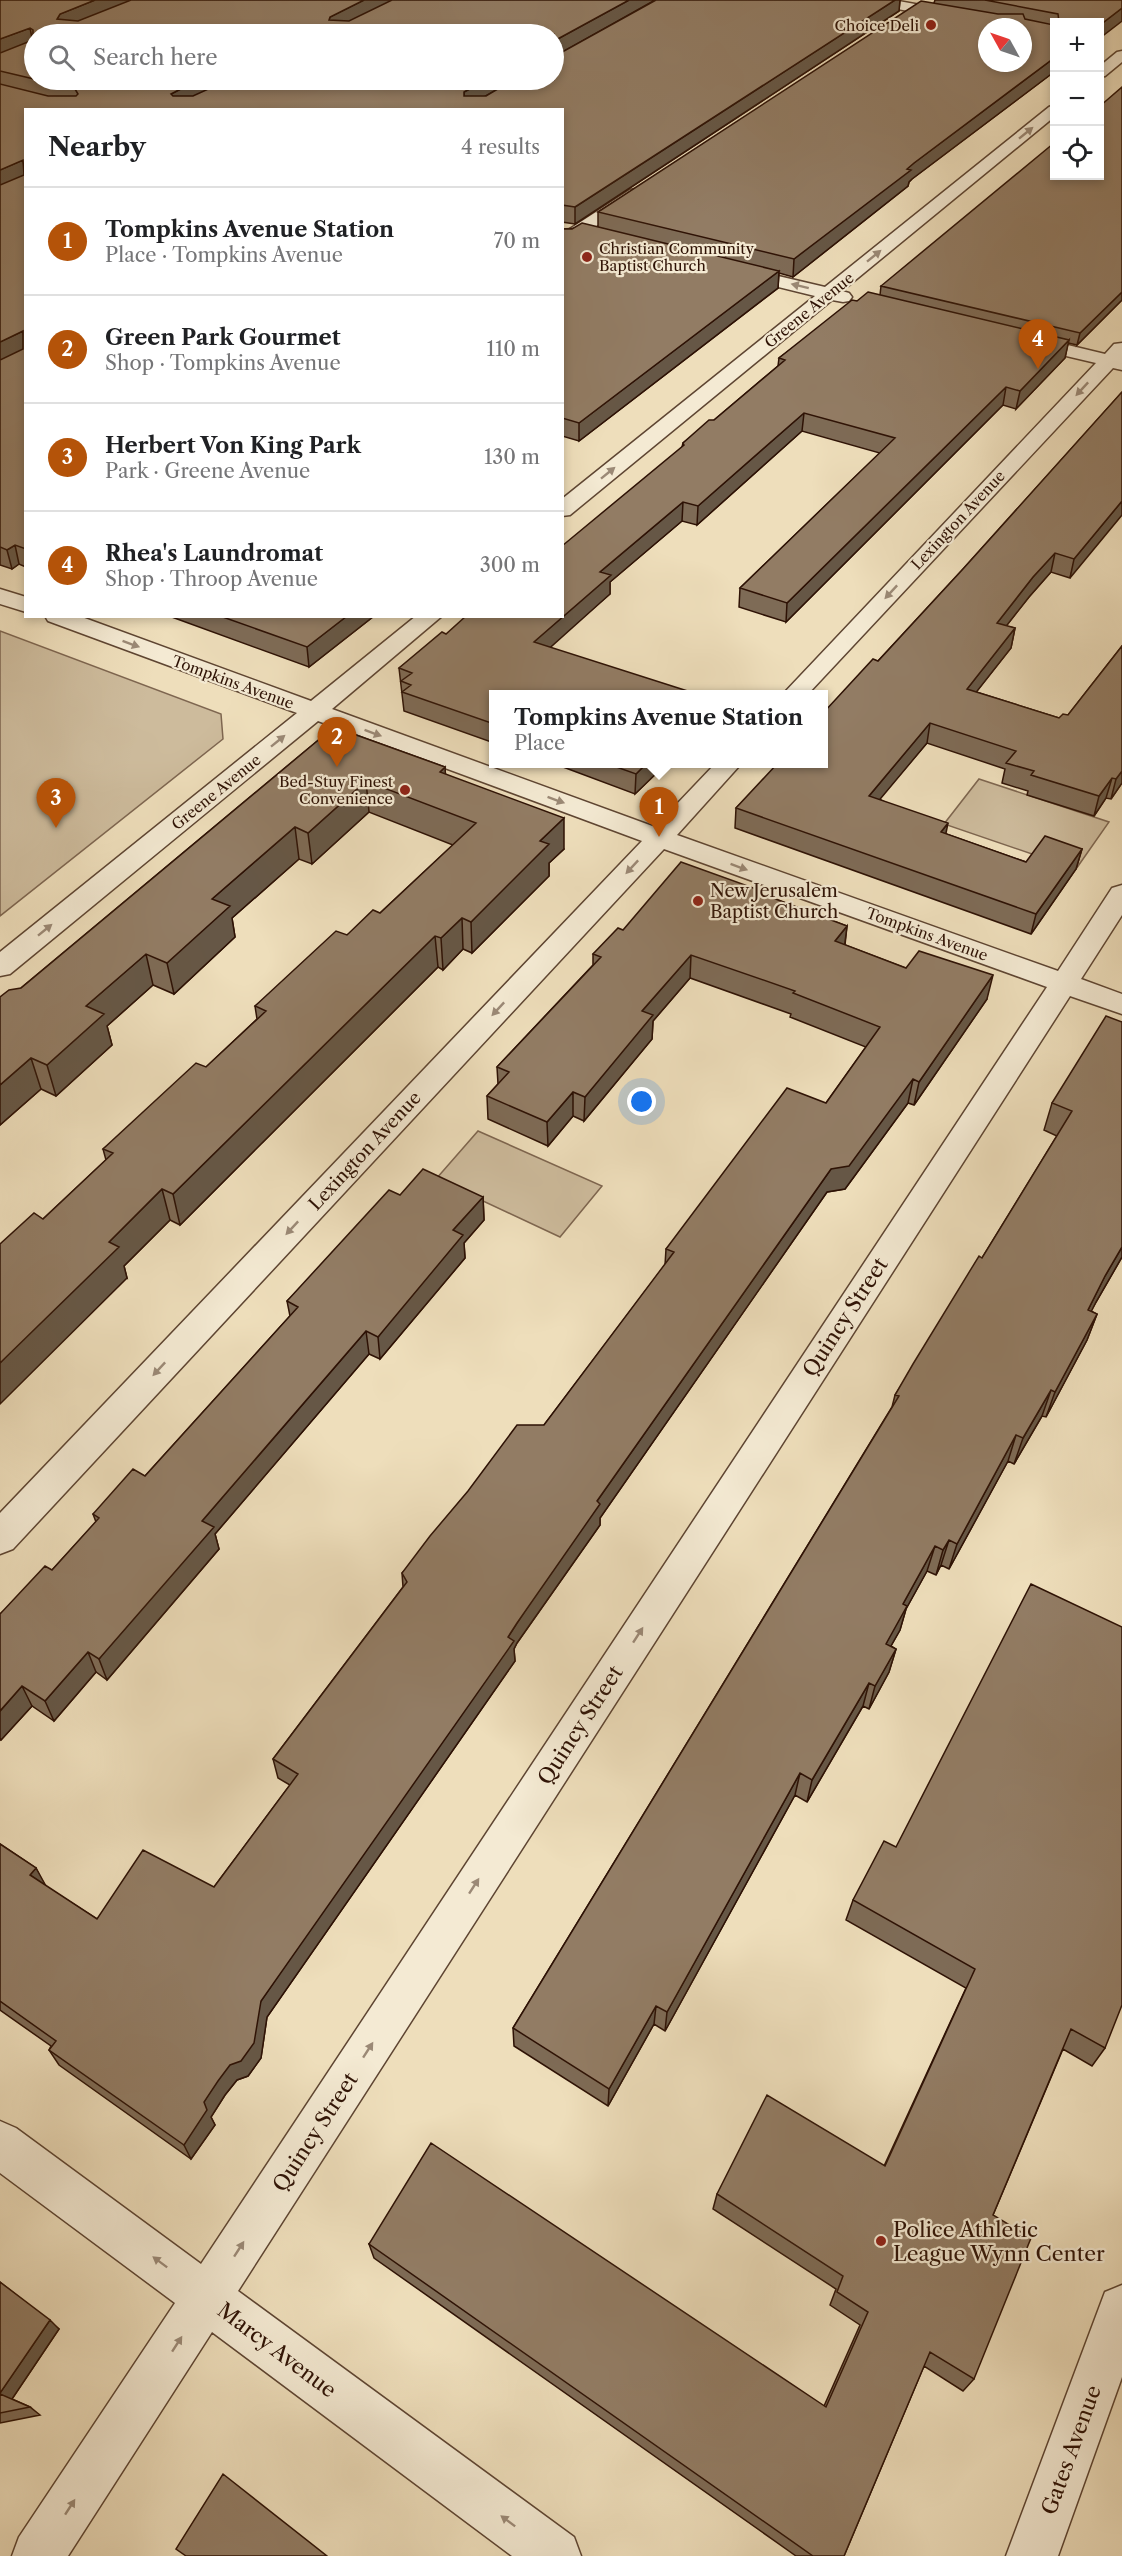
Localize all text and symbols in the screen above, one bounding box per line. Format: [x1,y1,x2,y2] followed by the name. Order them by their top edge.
[834,16,919,35] place label: Choice Deli
[924,18,938,32] marker: Choice Deli
[978,18,1032,72] north arrow
[1050,18,1104,180] map controls
[1050,18,1104,72] button: +
[24,24,564,90] search box
[45,41,78,74] icon: search
[93,44,218,71] text: Search here
[1050,72,1104,126] button: −
[1050,126,1104,180] button: locate
[1018,127,1033,140] one-way arrow
[48,131,146,163] text: Nearby
[461,135,540,159] text: 4 results
[105,216,394,243] text: Tompkins Avenue Station
[63,229,72,253] text: 1
[494,229,540,253] text: 70 m
[599,239,755,275] place label: Christian Community Baptist Church
[105,243,343,267] text: Place · Tompkins Avenue
[580,250,594,264] marker: Christian Community Baptist Church
[867,251,882,263] one-way arrow
[760,268,858,352] street label: Greene Avenue
[791,281,809,291] one-way arrow
[1018,320,1058,369] pin: 4
[105,324,341,351] text: Green Park Gourmet
[62,337,73,361] text: 2
[487,337,540,361] text: 110 m
[105,351,341,375] text: Shop · Tompkins Avenue
[1076,381,1089,396] one-way arrow
[105,432,361,459] text: Herbert Von King Park
[62,445,73,469] text: 3
[484,445,540,469] text: 130 m
[105,459,310,483] text: Park · Greene Avenue
[600,466,616,479] one-way arrow
[907,466,1009,574] street label: Lexington Avenue
[105,540,323,567] text: Rhea's Laundromat
[62,553,73,577] text: 4
[480,553,540,577] text: 300 m
[105,567,318,591] text: Shop · Throop Avenue
[884,585,898,599] one-way arrow
[122,639,140,649] one-way arrow
[170,651,296,713] street label: Tompkins Avenue
[489,690,828,768] popup
[514,704,803,731] text: Tompkins Avenue Station
[318,718,356,767] pin: 2
[364,729,382,739] one-way arrow
[514,731,565,755] text: Place
[270,735,286,748] one-way arrow
[167,750,265,834] street label: Greene Avenue
[279,772,394,808] place label: Bed-Stuy Finest Convenience
[36,778,76,828] pin: 3
[398,783,412,797] marker: Bed-Stuy Finest Convenience
[640,788,678,837] pin: 1
[547,796,565,806] one-way arrow
[625,860,639,875] one-way arrow
[730,862,748,872] one-way arrow
[710,880,838,923] place label: New Jerusalem Baptist Church
[691,894,705,908] marker: New Jerusalem Baptist Church
[864,903,990,965] street label: Tompkins Avenue
[38,925,53,937] one-way arrow
[491,1002,505,1017] one-way arrow
[304,1087,426,1215] street label: Lexington Avenue
[627,1087,656,1116] your location
[286,1220,300,1234] one-way arrow
[797,1252,893,1381] street label: Quincy Street
[152,1362,166,1376] one-way arrow
[632,1627,643,1643] one-way arrow
[532,1660,628,1789] street label: Quincy Street
[469,1878,480,1895] one-way arrow
[362,2042,373,2058] one-way arrow
[267,2067,363,2196] street label: Quincy Street
[893,2217,1105,2266] place label: Police Athletic League Wynn Center
[874,2234,888,2248] marker: Police Athletic League Wynn Center
[233,2240,244,2257] one-way arrow
[152,2257,167,2269] one-way arrow
[213,2297,341,2403] street label: Marcy Avenue
[171,2336,183,2352] one-way arrow
[1036,2382,1106,2518] street label: Gates Avenue
[65,2499,76,2515] one-way arrow
[500,2515,516,2527] one-way arrow

